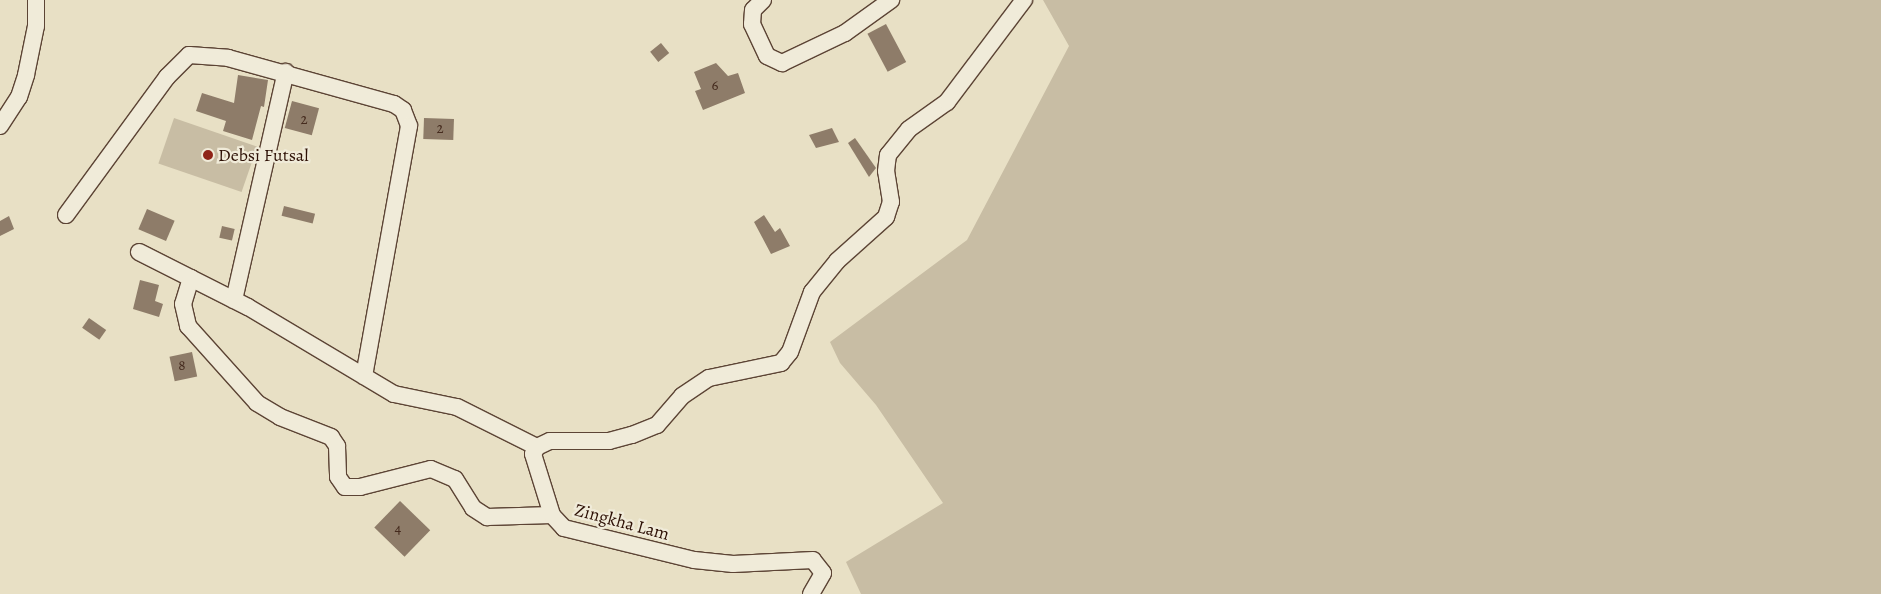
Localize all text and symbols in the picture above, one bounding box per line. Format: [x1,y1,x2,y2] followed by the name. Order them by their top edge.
[712,77,718,95] house number: 6
[300,111,308,129] house number: 2
[436,120,444,138] house number: 2
[218,144,309,166] place label: Debsi Futsal
[202,149,214,161] marker: Debsi Futsal
[178,357,186,375] house number: 8
[572,499,672,545] street label: Zingkha Lam
[395,520,401,538] house number: 4

